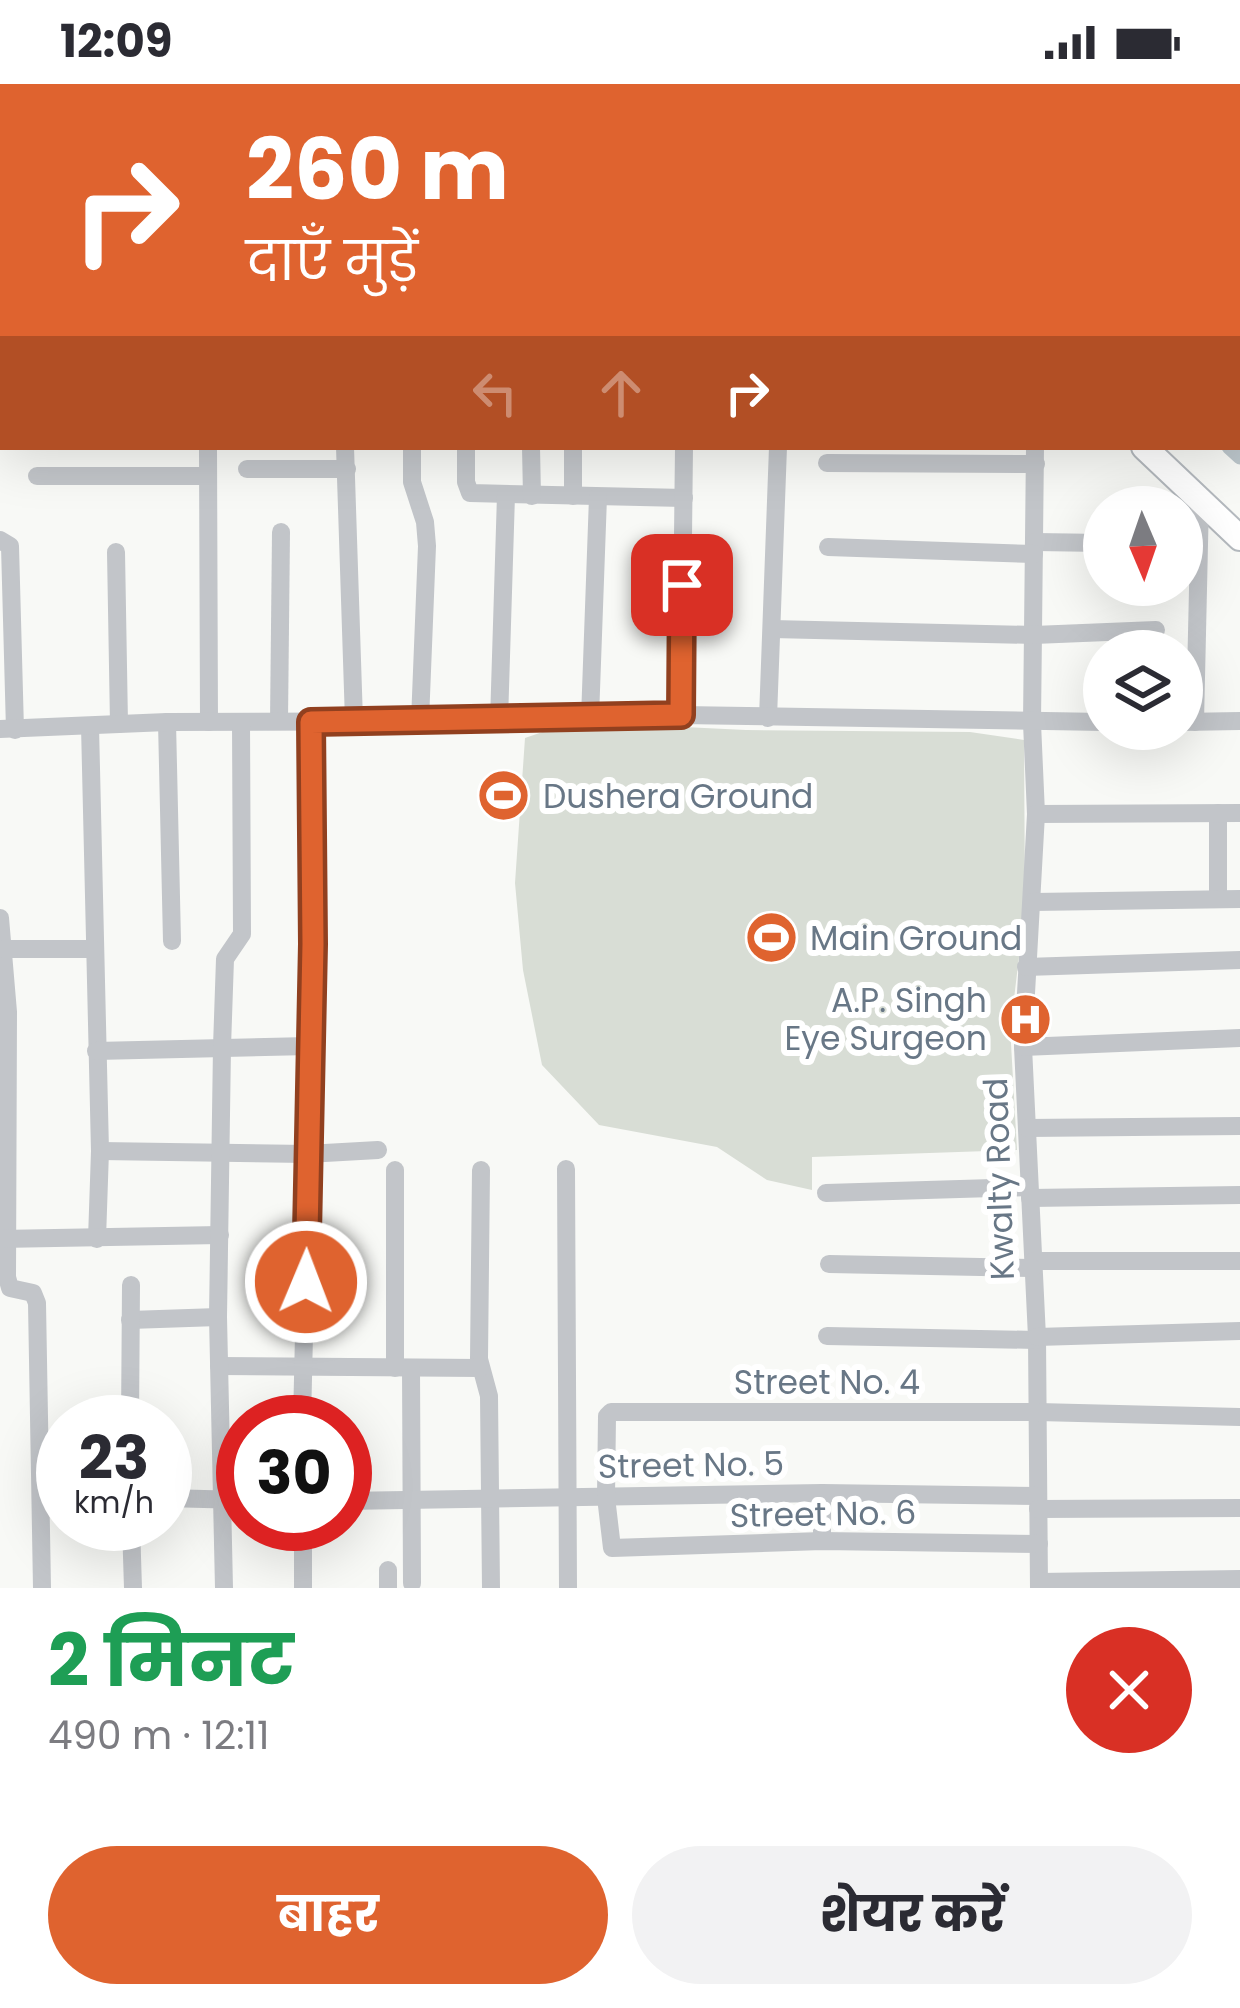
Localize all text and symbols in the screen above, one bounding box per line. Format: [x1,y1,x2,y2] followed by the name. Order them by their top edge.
[60,10,172,73] text: 12:09
[246,111,509,228] text: 260 m
[48,132,204,288] icon: right
[246,223,418,299] text: दाएँ मुड़ें
[462,360,528,426] icon: left
[588,360,654,426] icon: ahead
[714,360,780,426] icon: right
[1083,486,1203,606] north arrow
[1083,486,1203,750] map controls
[631,534,733,636] pin
[649,552,715,618] icon: arrive
[1083,630,1203,750] button: layers
[476,768,532,824] sports icon: Dushera Ground
[543,773,813,820] place label: Dushera Ground
[743,910,799,966] sports icon: Main Ground
[810,915,1022,962] place label: Main Ground
[784,977,987,1062] place label: A.P. Singh Eye Surgeon
[998,991,1054,1047] hospital icon: A.P. Singh Eye Surgeon
[972,1077,1026,1281] street label: Kwalty Road
[243,1219,369,1345] position arrow
[734,1359,920,1406] street label: Street No. 4
[216,1395,372,1551] speed limit sign: 30
[79,1416,149,1500] text: 23
[597,1440,785,1490] street label: Street No. 5
[74,1481,154,1524] text: km/h
[729,1489,917,1539] street label: Street No. 6
[48,1610,294,1711] text: 2 मिनट
[1066,1627,1192,1753] button: close
[48,1708,269,1763] text: 490 m · 12:11
[48,1846,608,1984] button: बाहर
[632,1846,1192,1984] button: शेयर करें

